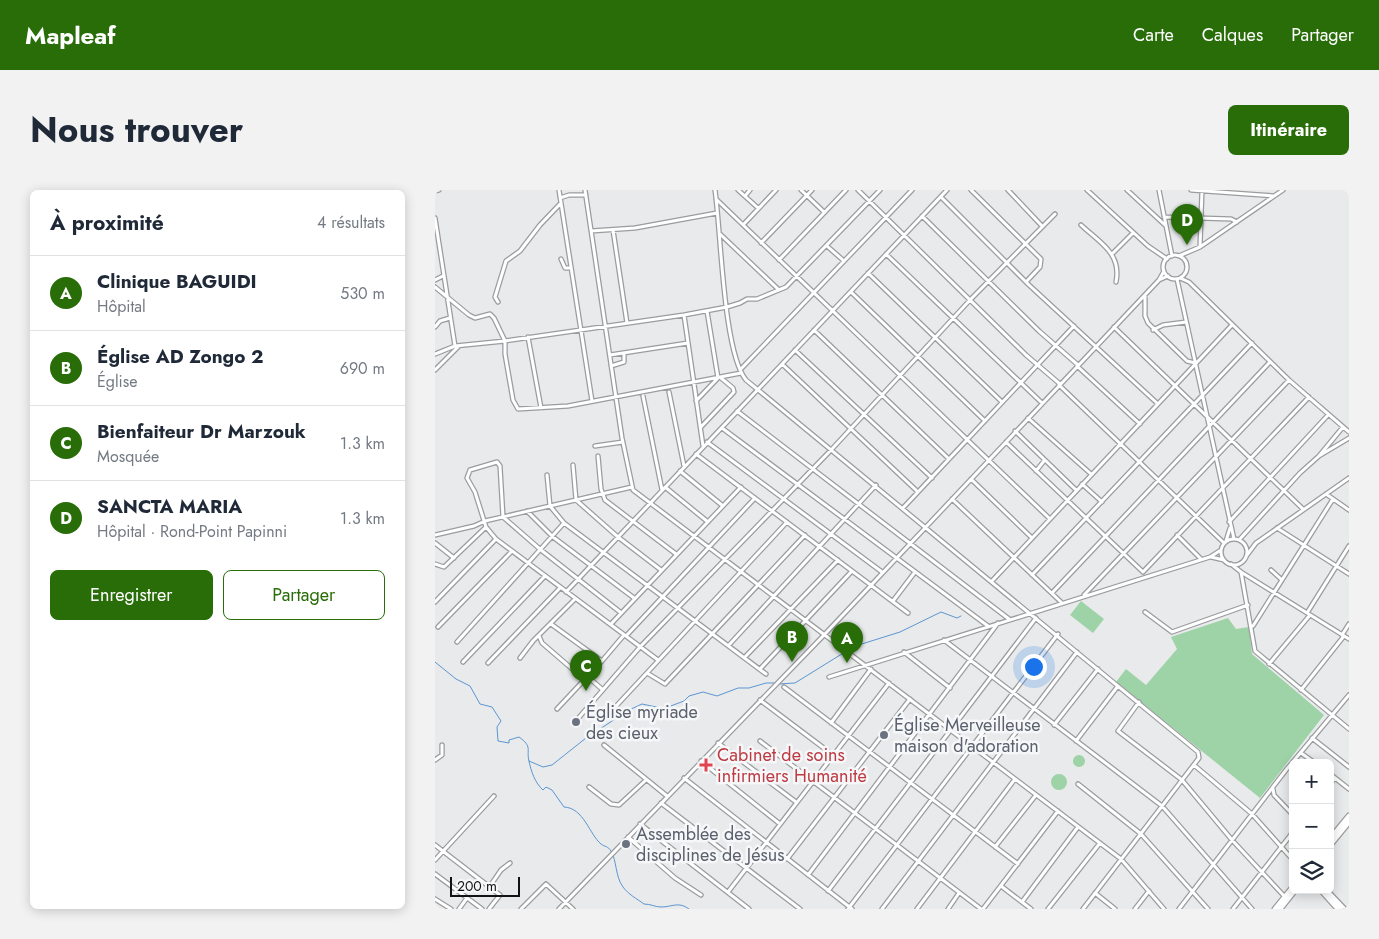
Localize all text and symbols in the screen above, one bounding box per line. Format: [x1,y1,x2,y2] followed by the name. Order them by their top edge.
[25,18,116,53] text: Mapleaf
[1133,22,1174,48] text: Carte
[1202,22,1263,48] text: Calques
[1291,22,1354,48] text: Partager
[30,105,243,155] text: Nous trouver
[1228,105,1349,155] button: Itinéraire
[1171,204,1203,245] pin: D
[50,208,164,238] text: À proximité
[317,211,385,234] text: 4 résultats
[97,268,257,295] text: Clinique BAGUIDI
[60,282,72,305] text: A
[340,282,385,305] text: 530 m
[97,295,146,318] text: Hôpital
[97,343,264,370] text: Église AD Zongo 2
[61,357,71,380] text: B
[340,357,385,380] text: 690 m
[97,370,137,393] text: Église
[97,418,306,445] text: Bienfaiteur Dr Marzouk
[60,432,72,455] text: C
[340,432,385,455] text: 1.3 km
[97,445,159,468] text: Mosquée
[97,493,242,520] text: SANCTA MARIA
[60,507,72,530] text: D
[340,507,385,530] text: 1.3 km
[97,520,287,543] text: Hôpital · Rond-Point Papinni
[50,570,213,620] button: Enregistrer
[223,570,385,620] button: Partager
[776,621,808,662] pin: B
[831,622,863,663] pin: A
[570,650,602,691] pin: C
[1021,654,1047,680] your location
[586,699,698,746] place label: Église myriade des cieux
[894,712,1041,759] place label: Église Merveilleuse maison d'adoration
[570,716,582,728] marker: Église myriade des cieux
[878,729,890,741] marker: Église Merveilleuse maison d'adoration
[717,742,867,789] place label: Cabinet de soins infirmiers Humanité
[699,758,713,772] marker: Cabinet de soins infirmiers Humanité
[1289,759,1334,894] map controls
[1289,759,1334,804] button: +
[1289,804,1334,849] button: −
[636,821,784,868] place label: Assemblée des disciplines de Jésus
[620,838,632,850] marker: Assemblée des disciplines de Jésus
[1289,849,1334,894] button: layers
[450,874,520,897] scale bar
[457,876,497,896] text: 200 m

